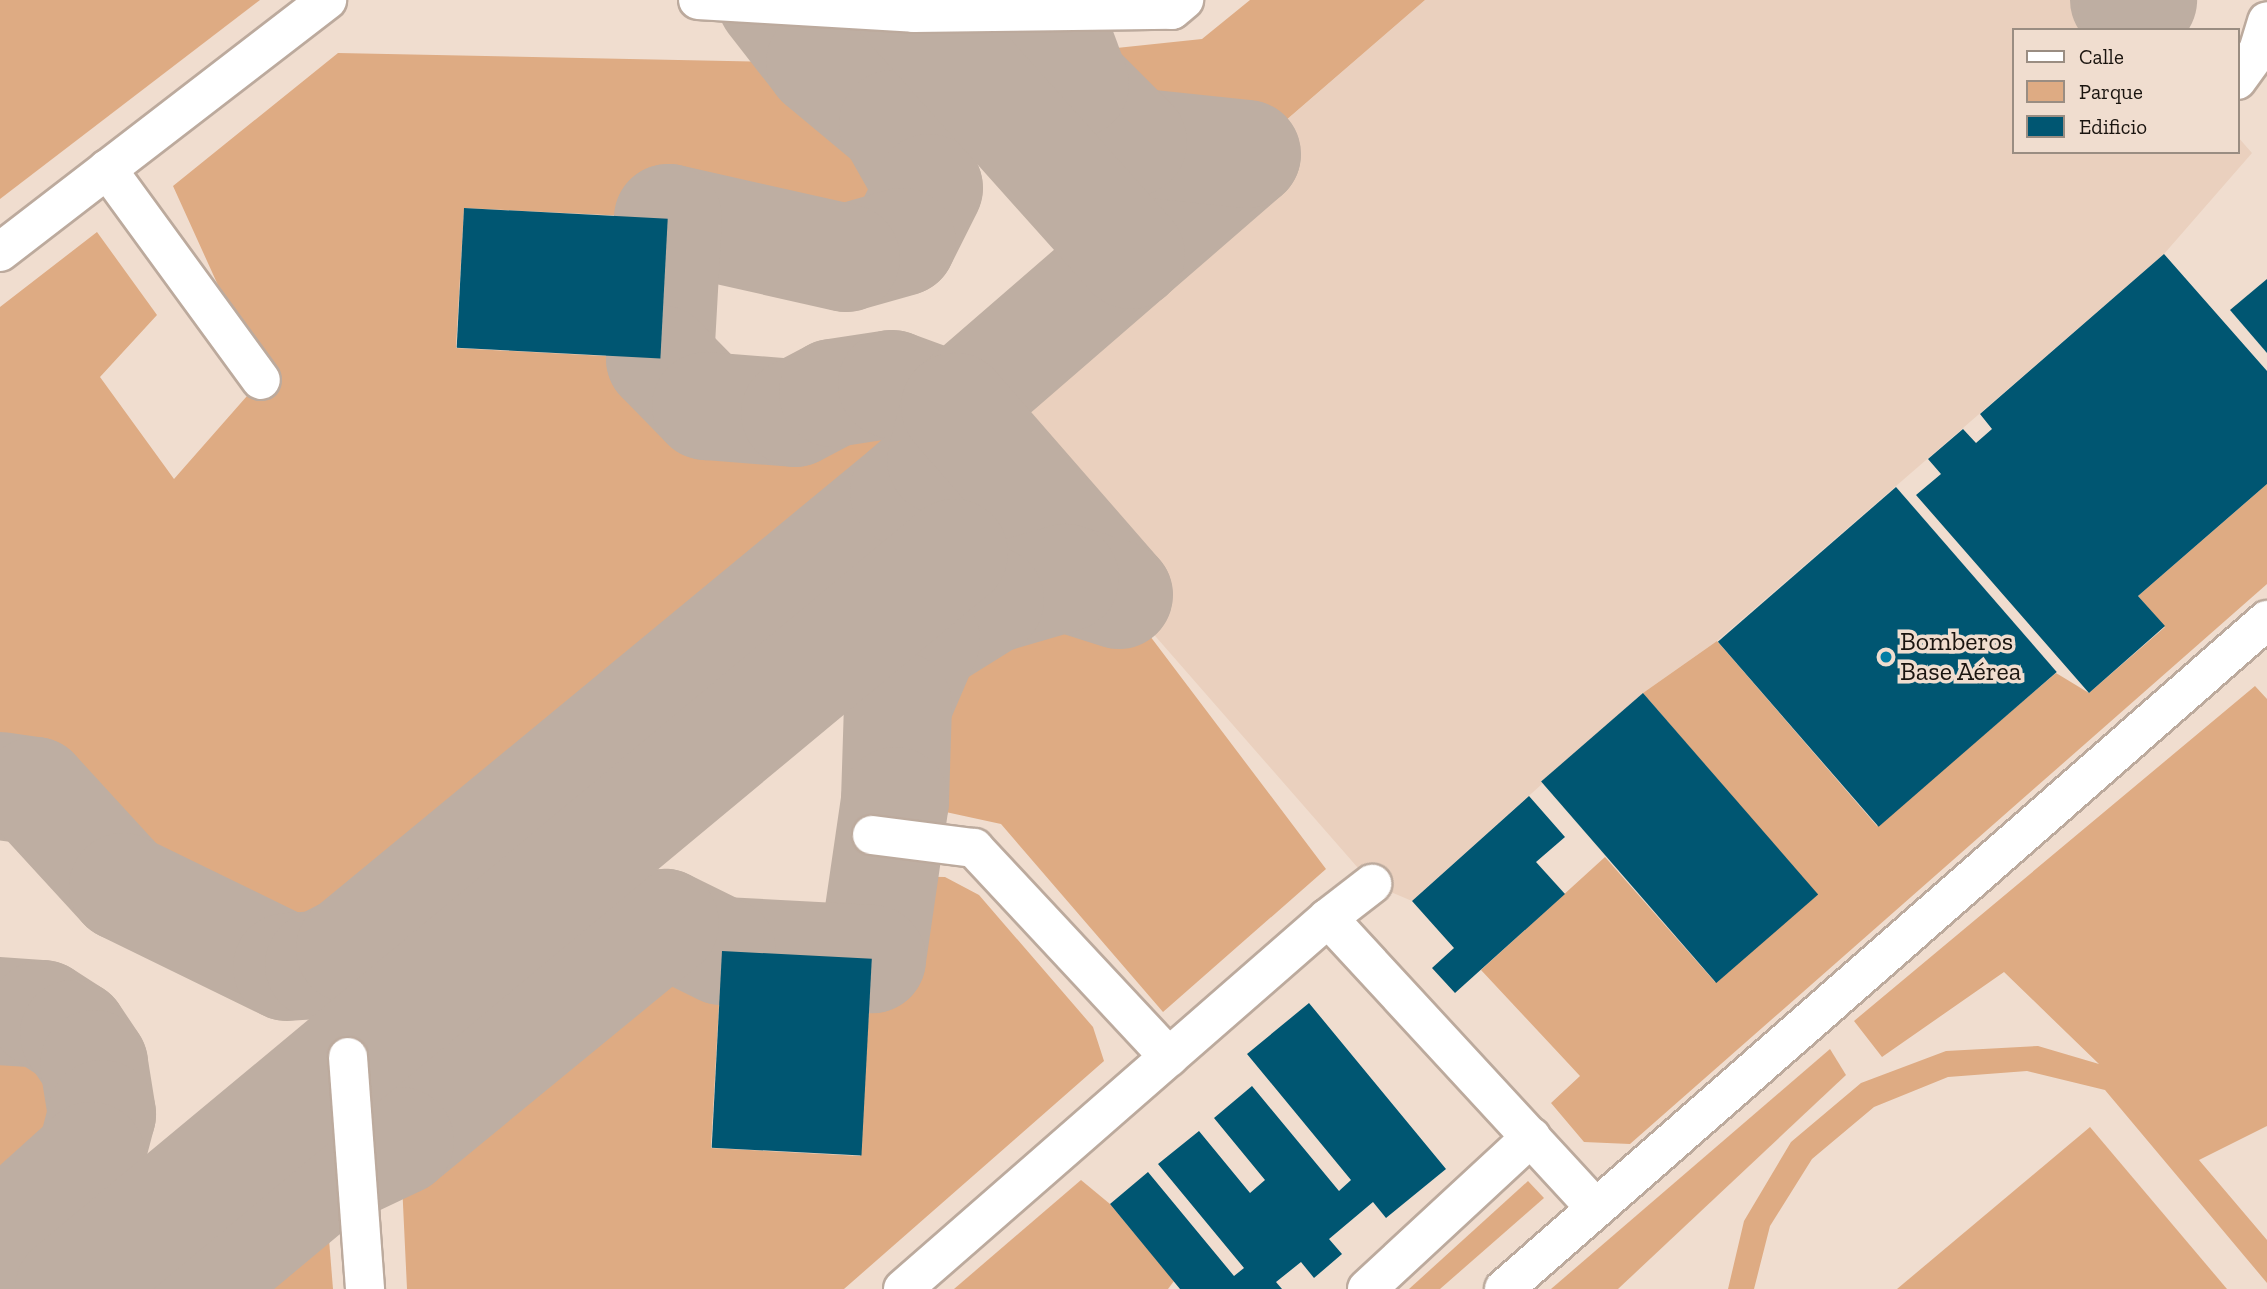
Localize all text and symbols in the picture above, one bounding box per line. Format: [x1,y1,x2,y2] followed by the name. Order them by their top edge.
[2011,28,2239,154] legend
[2079,44,2124,69] text: Calle
[2079,79,2143,104] text: Parque
[2079,114,2147,139] text: Edificio
[1900,626,2022,688] place label: Bomberos Base Aérea
[1878,649,1894,665] marker: Bomberos Base Aérea

